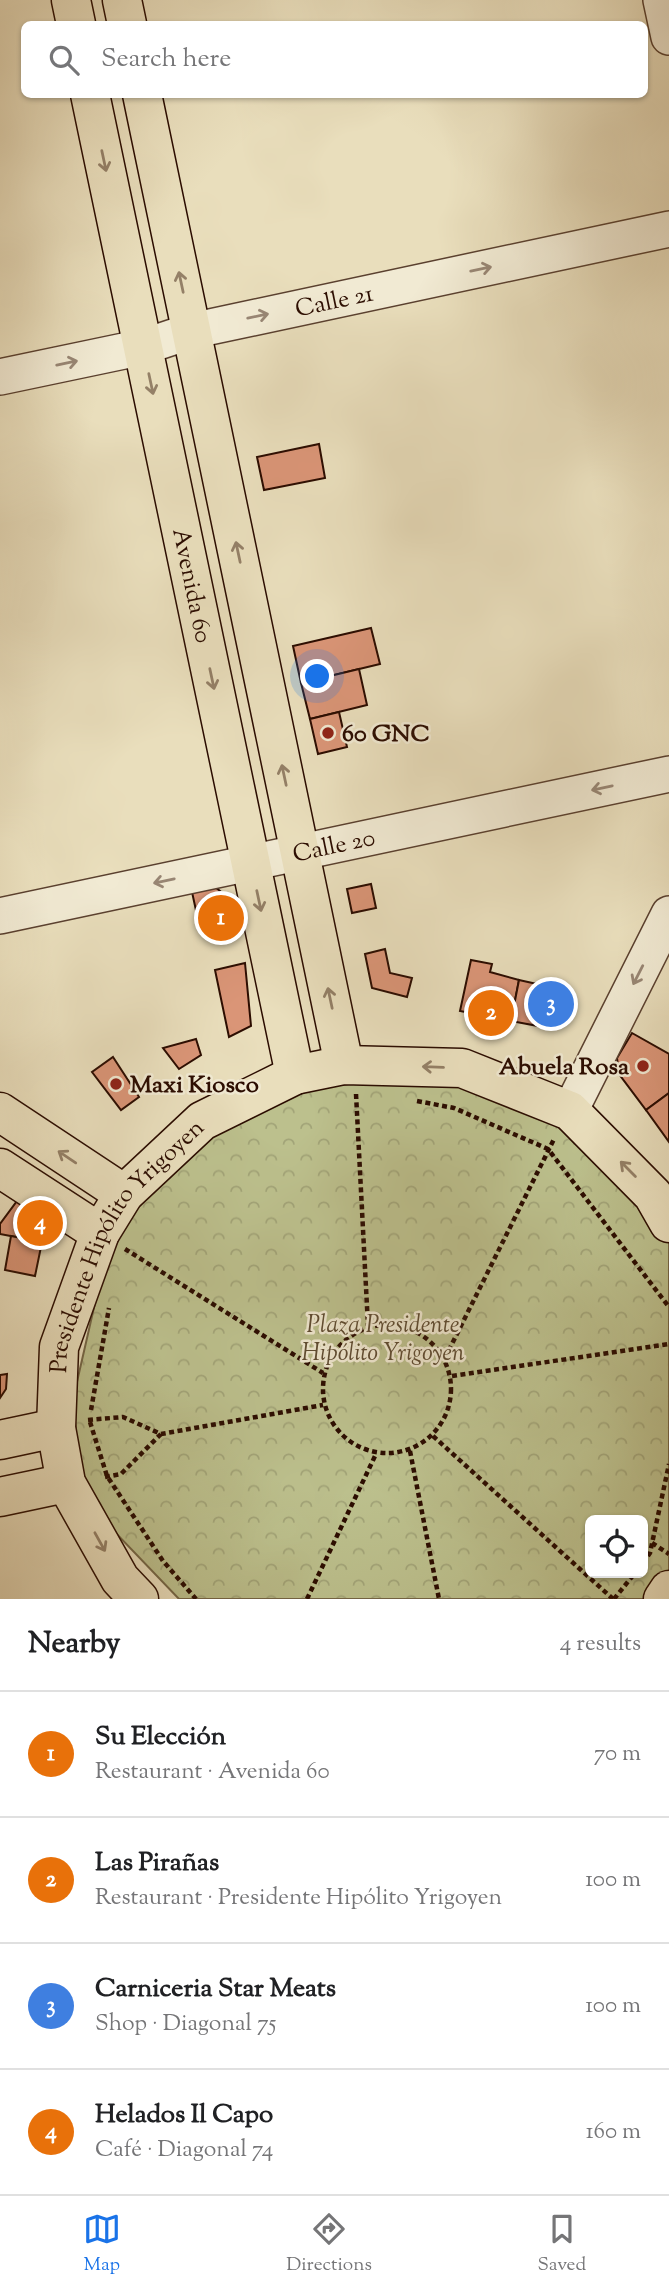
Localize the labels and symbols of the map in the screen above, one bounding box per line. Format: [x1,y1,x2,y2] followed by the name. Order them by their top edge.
[98,149,112,172] one-way arrow
[469,262,492,276] one-way arrow
[174,271,188,294] one-way arrow
[292,278,377,327] street label: Calle 21
[246,309,269,323] one-way arrow
[55,356,78,369] one-way arrow
[144,372,158,395] one-way arrow
[162,525,219,646] street label: Avenida 60
[230,541,244,564] one-way arrow
[300,659,334,693] your location
[206,667,220,690] one-way arrow
[342,718,430,752] place label: 60 GNC
[320,725,336,741] marker: 60 GNC
[277,764,291,787] one-way arrow
[591,782,614,796] one-way arrow
[290,822,378,872] street label: Calle 20
[153,875,176,888] one-way arrow
[252,889,266,912] one-way arrow
[198,892,244,944] pin: 1
[631,964,645,985] one-way arrow
[528,978,574,1030] pin: 3
[323,987,337,1010] one-way arrow
[468,987,514,1039] pin: 2
[499,1051,630,1085] place label: Abuela Rosa
[635,1058,651,1074] marker: Abuela Rosa
[422,1061,445,1074] one-way arrow
[130,1069,259,1103] place label: Maxi Kiosco
[108,1076,124,1092] marker: Maxi Kiosco
[43,1112,213,1374] street label: Presidente Hipólito Yrigoyen
[58,1149,78,1163] one-way arrow
[619,1161,636,1178] one-way arrow
[17,1197,63,1249] pin: 4
[302,1309,465,1371] park label: Plaza Presidente Hipólito Yrigoyen
[93,1532,107,1552] one-way arrow

